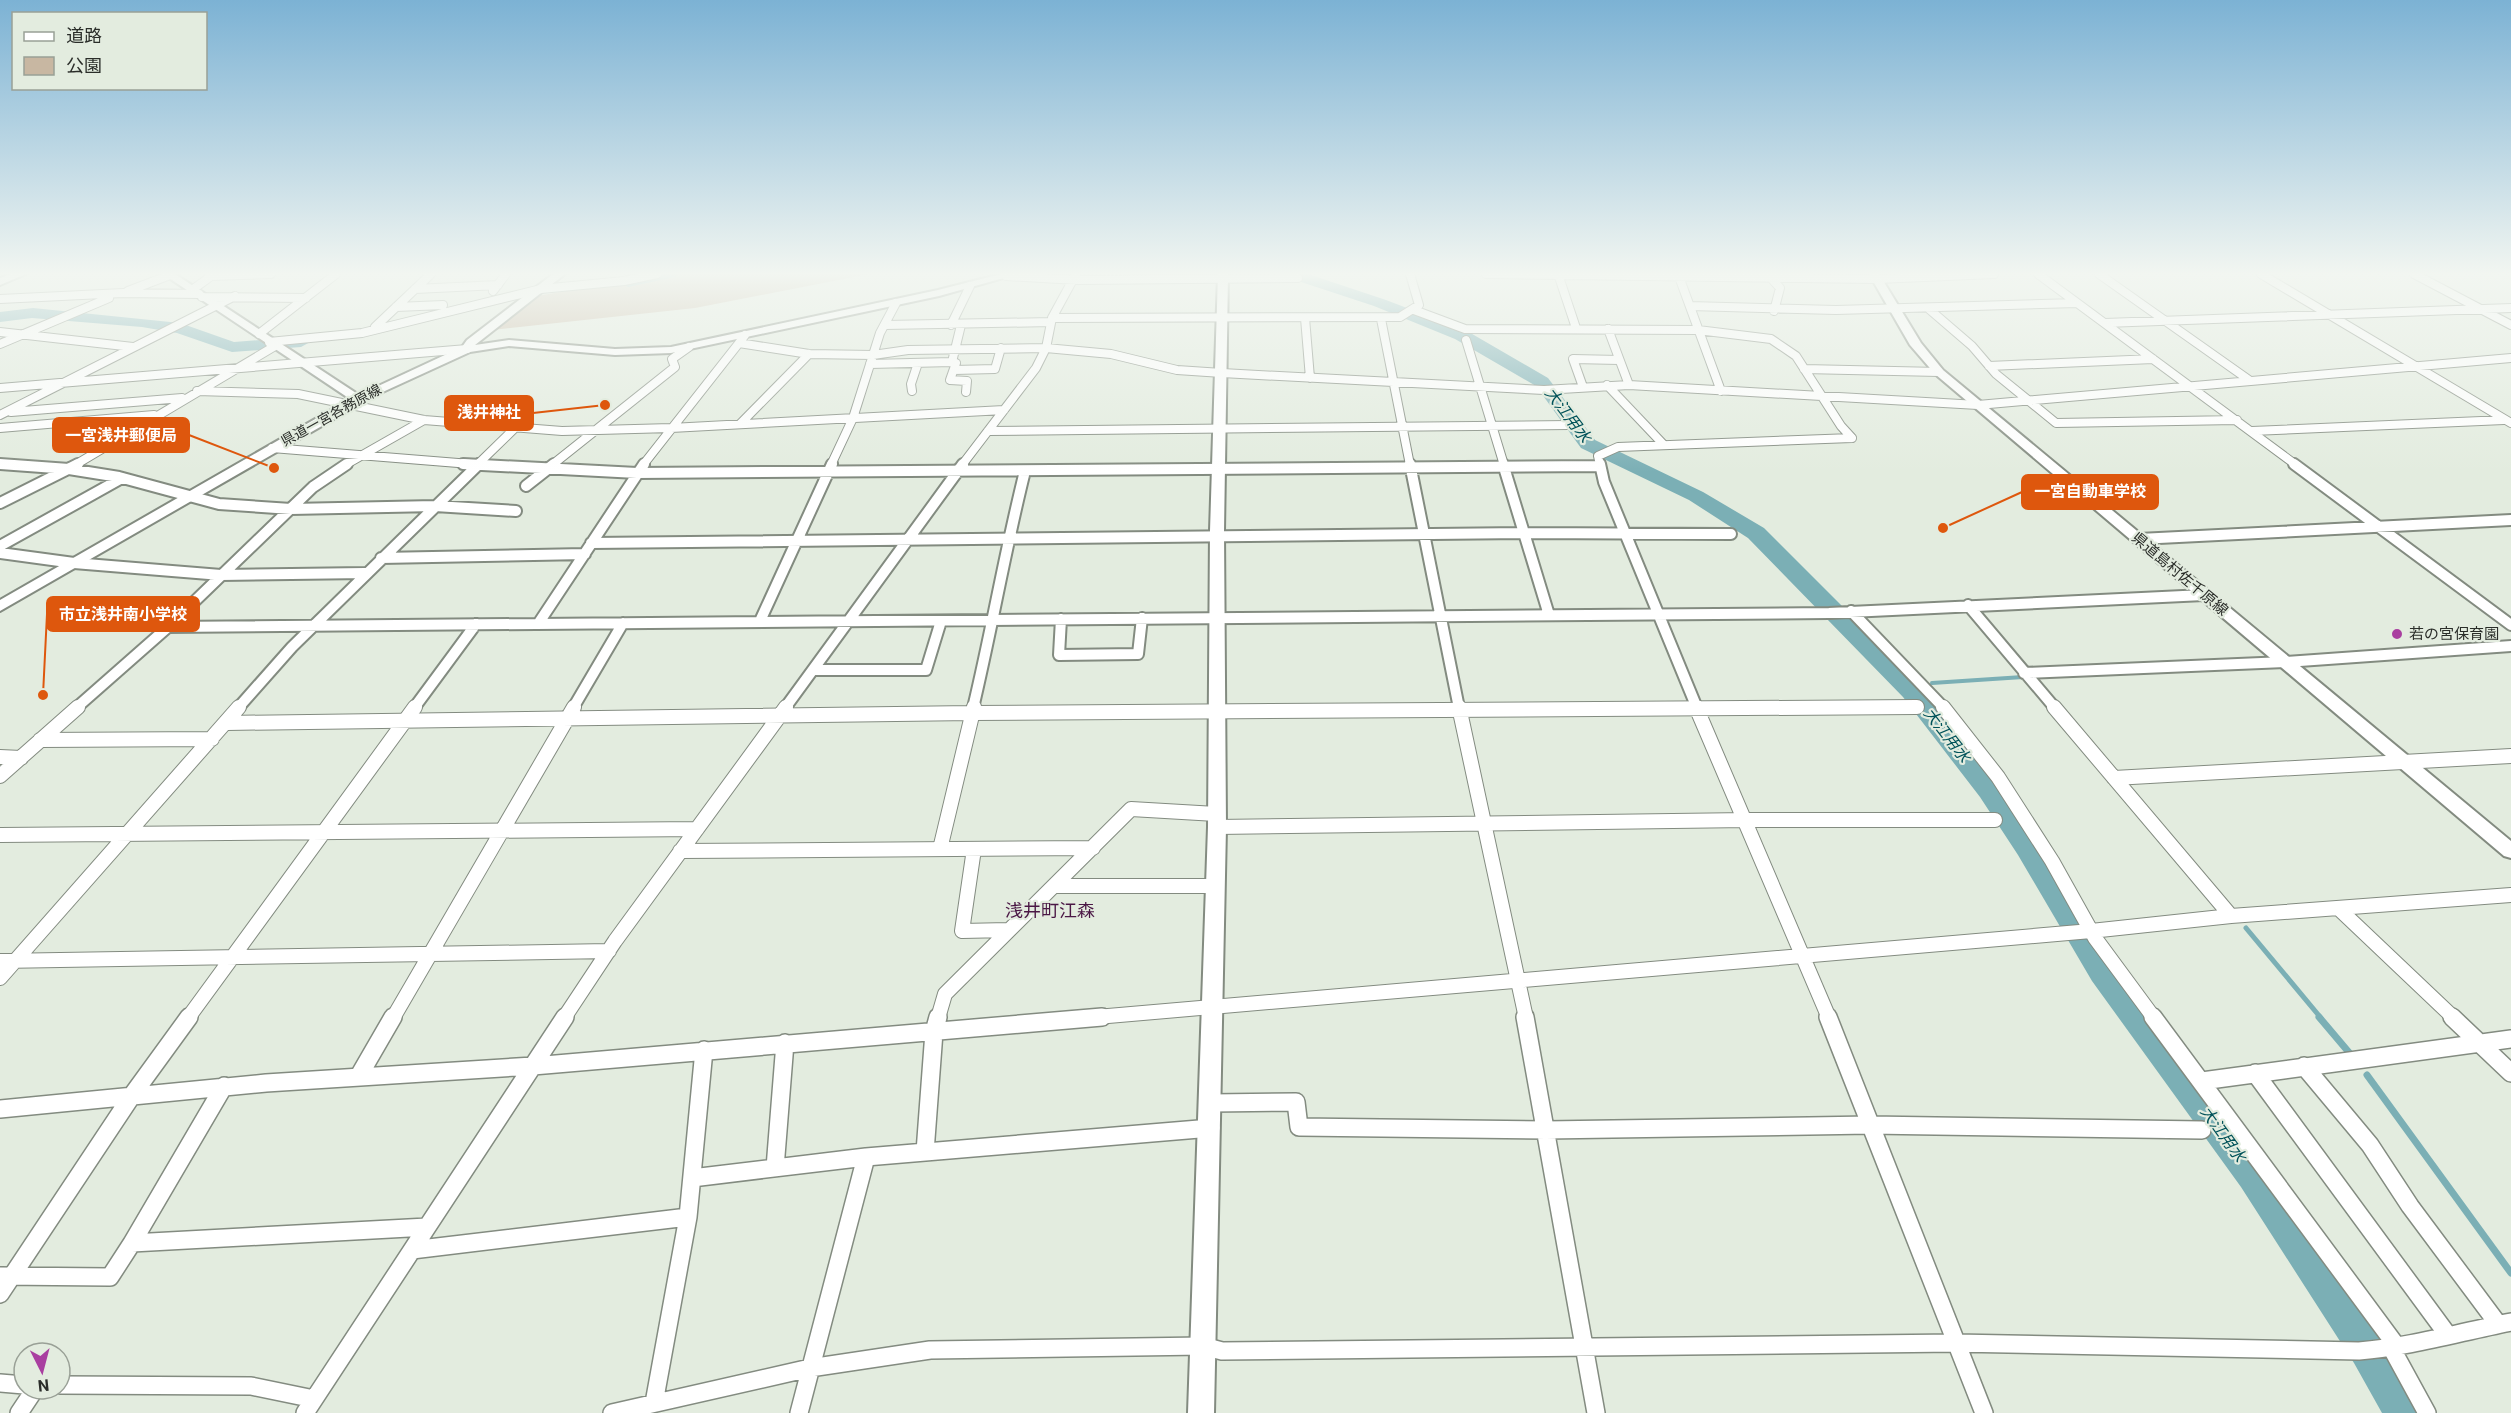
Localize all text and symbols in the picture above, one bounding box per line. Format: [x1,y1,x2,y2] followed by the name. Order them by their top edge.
[12,12,207,90] legend
[66,25,102,46] text: 道路
[66,55,102,76] text: 公園
[278,381,384,449] street label: 県道一宮各務原線
[1541,384,1596,448] water label: 大江用水
[445,396,533,430] callout: 浅井神社
[457,403,521,422] text: 浅井神社
[53,418,189,452] callout: 一宮浅井郵便局
[65,426,177,445] text: 一宮浅井郵便局
[2022,475,2158,509] callout: 一宮自動車学校
[2034,482,2146,501] text: 一宮自動車学校
[2128,529,2232,619] street label: 県道島村佐千原線
[47,597,199,631] callout: 市立浅井南小学校
[59,605,187,624] text: 市立浅井南小学校
[2409,625,2499,643] place label: 若の宮保育園
[2390,627,2404,641] marker: 若の宮保育園
[1920,704,1975,768] water label: 大江用水
[1005,900,1095,921] district label: 浅井町江森
[2197,1103,2251,1167] water label: 大江用水
[12,1341,72,1401] north arrow
[37,1375,50,1395] text: N

